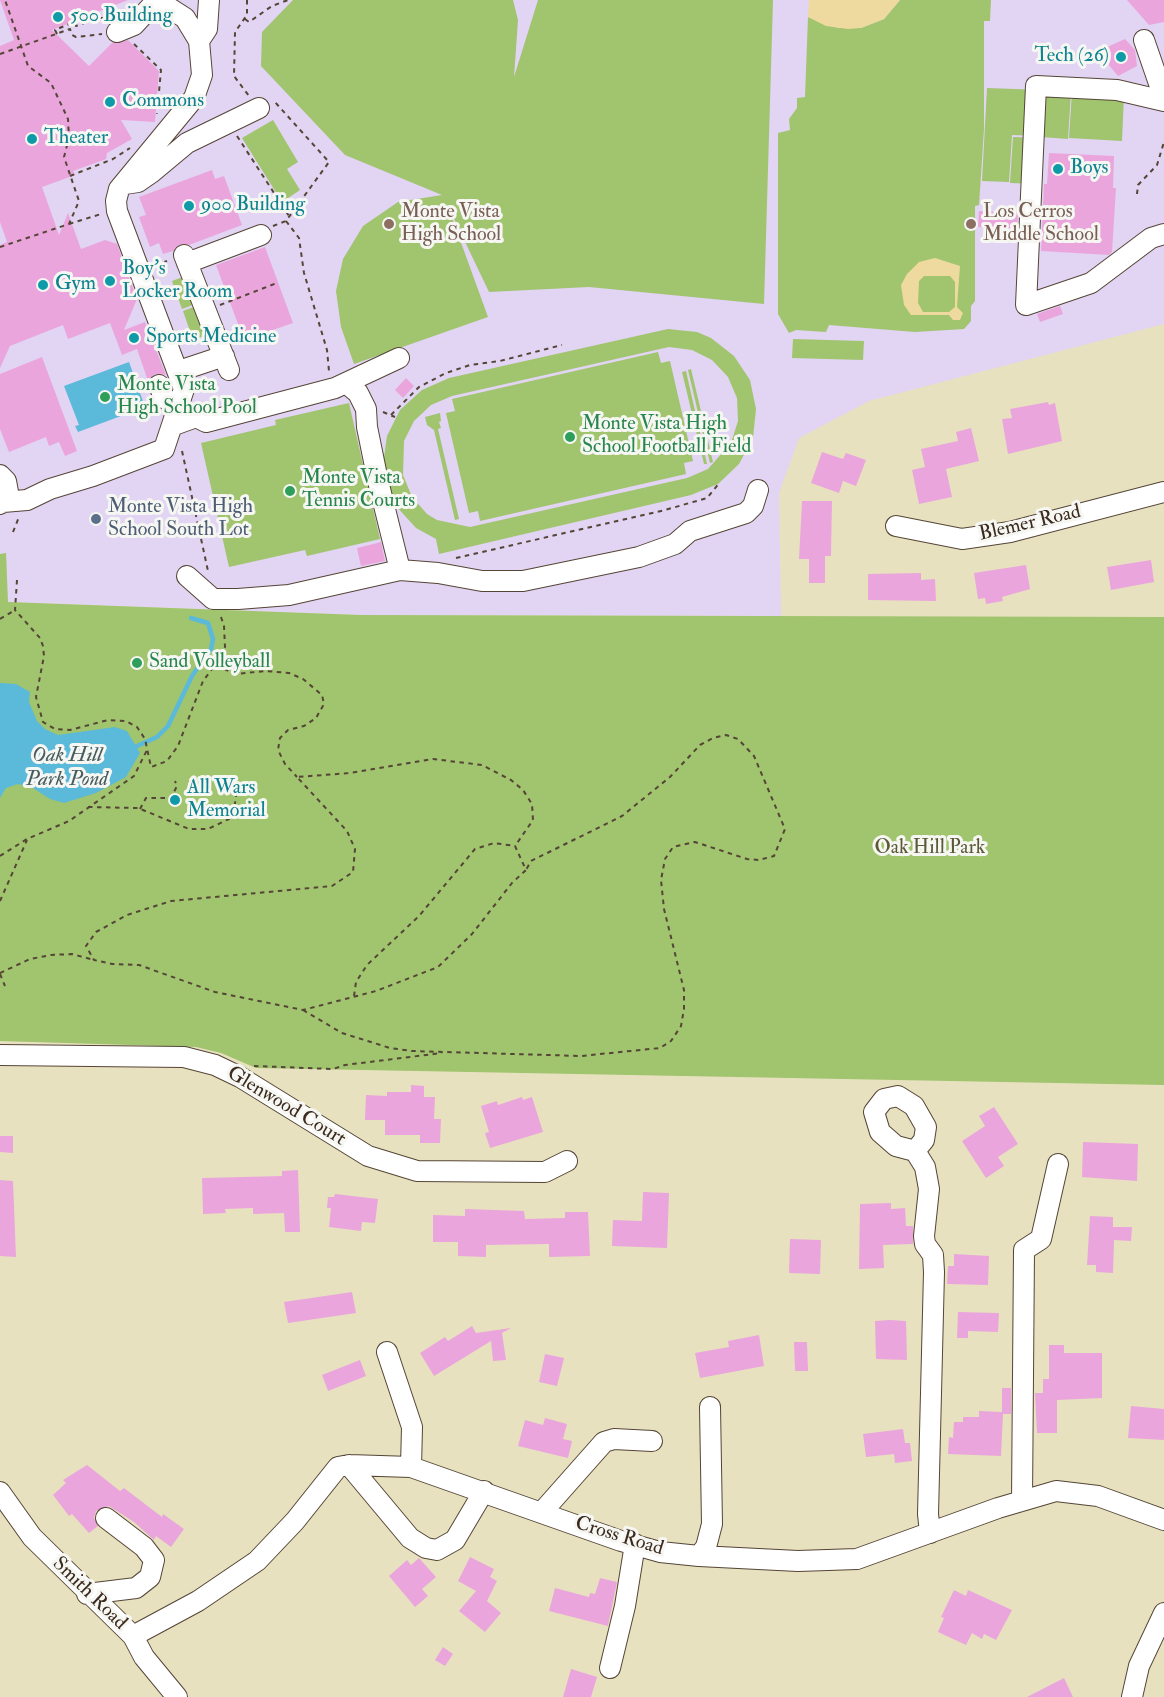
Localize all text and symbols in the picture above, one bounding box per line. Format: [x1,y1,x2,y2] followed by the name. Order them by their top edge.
[70,5,172,29] place label: 500 Building
[51,10,65,24] marker: 500 Building
[1034,45,1109,69] place label: Tech (26)
[1114,50,1128,64] marker: Tech (26)
[122,90,204,114] place label: Commons
[103,95,117,109] marker: Commons
[44,127,108,151] place label: Theater
[25,132,39,146] marker: Theater
[1070,157,1108,181] place label: Boys
[1051,162,1065,176] marker: Boys
[201,194,305,218] place label: 900 Building
[182,199,196,213] marker: 900 Building
[401,201,501,248] place label: Monte Vista High School
[983,201,1099,248] place label: Los Cerros Middle School
[382,217,396,231] marker: Monte Vista High School
[964,217,978,231] marker: Los Cerros Middle School
[122,258,232,305] place label: Boy's Locker Room
[55,273,96,297] place label: Gym
[103,274,117,288] marker: Boy's Locker Room
[36,278,50,292] marker: Gym
[146,326,276,350] place label: Sports Medicine
[127,331,141,345] marker: Sports Medicine
[117,374,257,421] place label: Monte Vista High School Pool
[98,390,112,404] marker: Monte Vista High School Pool
[582,413,751,460] place label: Monte Vista High School Football Field
[563,430,577,444] marker: Monte Vista High School Football Field
[302,467,415,514] place label: Monte Vista Tennis Courts
[283,484,297,498] marker: Monte Vista Tennis Courts
[108,496,253,543] place label: Monte Vista High School South Lot
[977,501,1083,547] street label: Blemer Road
[89,512,103,526] marker: Monte Vista High School South Lot
[149,651,270,675] place label: Sand Volleyball
[130,656,144,670] marker: Sand Volleyball
[26,743,108,793] water label: Oak Hill Park Pond
[187,777,266,824] place label: All Wars Memorial
[168,793,182,807] marker: All Wars Memorial
[875,837,985,861] park label: Oak Hill Park
[222,1062,350,1152] street label: Glenwood Court
[572,1512,666,1562] street label: Cross Road
[47,1552,131,1636] street label: Smith Road

